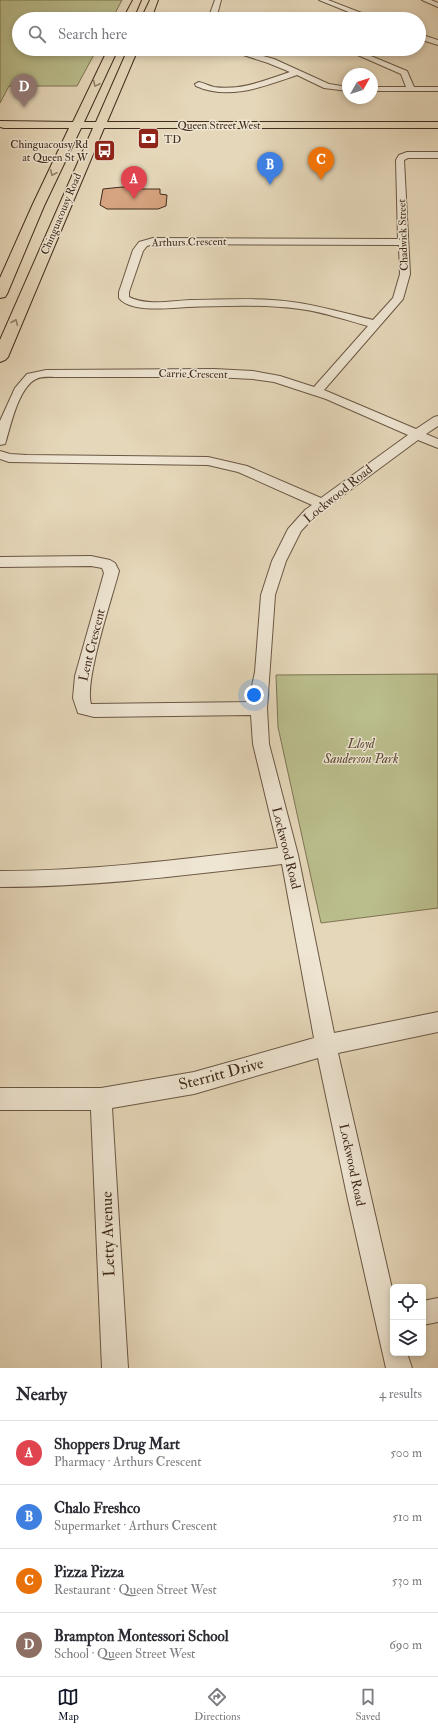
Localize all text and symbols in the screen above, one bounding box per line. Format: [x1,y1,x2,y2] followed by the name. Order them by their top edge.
[12,12,426,56] search box
[26,23,48,45] icon: search
[58,25,127,44] text: Search here
[342,68,378,104] north arrow
[11,74,37,107] pin: D
[93,80,101,87] one-way arrow
[177,119,261,132] street label: Queen Street West
[135,126,161,152] bank icon: TD
[164,133,181,146] place label: TD
[91,137,117,163] bus stop icon: Chinguacousy Rd at Queen St W
[10,138,89,164] place label: Chinguacousy Rd at Queen St W
[308,147,334,180] pin: C
[257,152,283,185] pin: B
[121,166,147,199] pin: A
[50,169,58,176] one-way arrow
[38,171,85,257] street label: Chinguacousy Road
[395,198,411,271] street label: Chadwick Street
[150,235,227,249] street label: Arthurs Crescent
[11,318,19,325] one-way arrow
[158,367,228,381] street label: Carrie Crescent
[300,461,376,527] street label: Lockwood Road
[75,607,109,683] street label: Lent Crescent
[244,685,264,705] your location
[323,736,398,767] park label: Lloyd Sanderson Park
[268,805,304,891] street label: Lockwood Road
[176,1053,266,1095] street label: Sterritt Drive
[335,1122,369,1208] street label: Lockwood Road
[97,1191,119,1277] street label: Letty Avenue
[390,1284,426,1356] map controls
[390,1284,426,1320] button: locate
[390,1320,426,1356] button: layers
[16,1384,67,1405] text: Nearby
[379,1386,422,1402] text: 4 results
[54,1435,180,1454] text: Shoppers Drug Mart
[25,1445,33,1461] text: A
[390,1445,422,1461] text: 500 m
[54,1454,201,1470] text: Pharmacy · Arthurs Crescent
[54,1499,140,1518] text: Chalo Freshco
[25,1509,33,1525] text: B
[392,1509,422,1525] text: 510 m
[54,1518,217,1534] text: Supermarket · Arthurs Crescent
[54,1563,124,1582] text: Pizza Pizza
[24,1573,34,1589] text: C
[392,1573,422,1589] text: 530 m
[54,1582,217,1598] text: Restaurant · Queen Street West
[54,1627,229,1646] text: Brampton Montessori School
[24,1637,34,1653] text: D
[389,1637,422,1653] text: 690 m
[54,1646,195,1662] text: School · Queen Street West
[57,1686,79,1723] tab: Map
[194,1686,241,1723] tab: Directions
[355,1686,381,1723] tab: Saved

